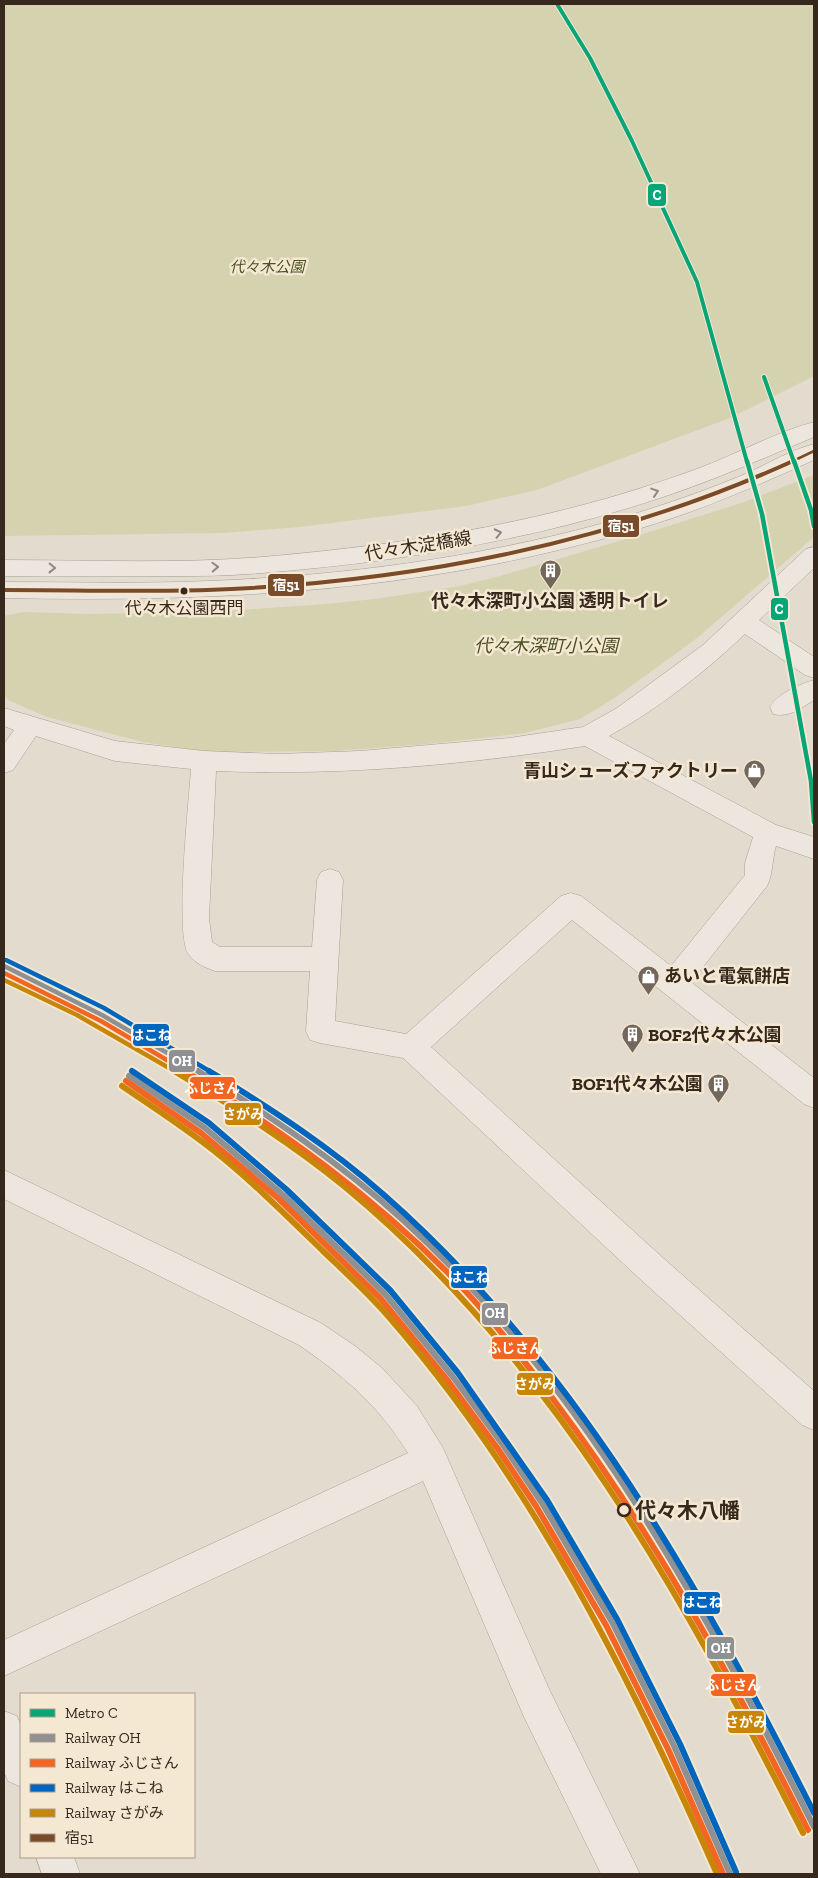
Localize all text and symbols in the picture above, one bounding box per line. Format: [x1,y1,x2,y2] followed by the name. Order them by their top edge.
[647,183,667,207] line badge: C
[652,187,662,204] text: C
[229,258,306,276] park label: 代々木公園
[650,488,658,498] one-way arrow
[602,514,640,538] line badge: 宿51
[608,518,635,535] text: 宿51
[363,527,473,565] street label: 代々木淀橋線
[493,528,502,539] one-way arrow
[538,559,562,590] building icon: 代々木深町小公園 透明トイレ
[211,561,219,572] one-way arrow
[49,563,57,573] one-way arrow
[267,573,305,597] line badge: 宿51
[273,577,300,594] text: 宿51
[179,586,189,596] marker: 代々木公園西門
[430,590,669,612] place label: 代々木深町小公園 透明トイレ
[770,597,789,621] line badge: C
[125,598,244,618] place label: 代々木公園西門
[774,601,784,618] text: C
[474,635,621,657] park label: 代々木深町小公園
[742,759,766,790] shop icon: 青山シューズファクトリー
[523,760,738,782] place label: 青山シューズファクトリー
[636,964,660,995] shop icon: あいと電氣餅店
[664,965,790,987] place label: あいと電氣餅店
[132,1023,170,1047] line badge: はこね
[620,1023,644,1054] building icon: BOF2代々木公園
[648,1024,782,1046] place label: BOF2代々木公園
[130,1027,172,1044] text: はこね
[168,1049,196,1073] line badge: OH
[172,1053,193,1070] text: OH
[707,1072,731,1103] building icon: BOF1代々木公園
[572,1073,703,1095] place label: BOF1代々木公園
[189,1076,236,1100] line badge: ふじさん
[184,1080,240,1097] text: ふじさん
[224,1102,262,1126] line badge: さがみ
[222,1106,264,1123] text: さがみ
[450,1265,488,1289] line badge: はこね
[448,1269,490,1286] text: はこね
[481,1302,509,1326] line badge: OH
[485,1305,506,1322] text: OH
[491,1336,539,1360] line badge: ふじさん
[487,1340,543,1357] text: ふじさん
[516,1372,554,1396] line badge: さがみ
[514,1376,556,1393] text: さがみ
[635,1498,740,1523] place label: 代々木八幡
[617,1503,631,1517] marker: 代々木八幡
[683,1591,721,1615] line badge: はこね
[681,1594,723,1611] text: はこね
[706,1636,735,1660] line badge: OH
[711,1640,732,1657] text: OH
[710,1673,757,1697] line badge: ふじさん
[705,1677,761,1694] text: ふじさん
[20,1693,195,1858] legend
[65,1704,118,1722] text: Metro C
[727,1710,765,1734] line badge: さがみ
[725,1714,767,1731] text: さがみ
[65,1729,141,1747] text: Railway OH
[65,1754,179,1772] text: Railway ふじさん
[65,1779,164,1797] text: Railway はこね
[65,1804,164,1822] text: Railway さがみ
[65,1829,94,1847] text: 宿51

